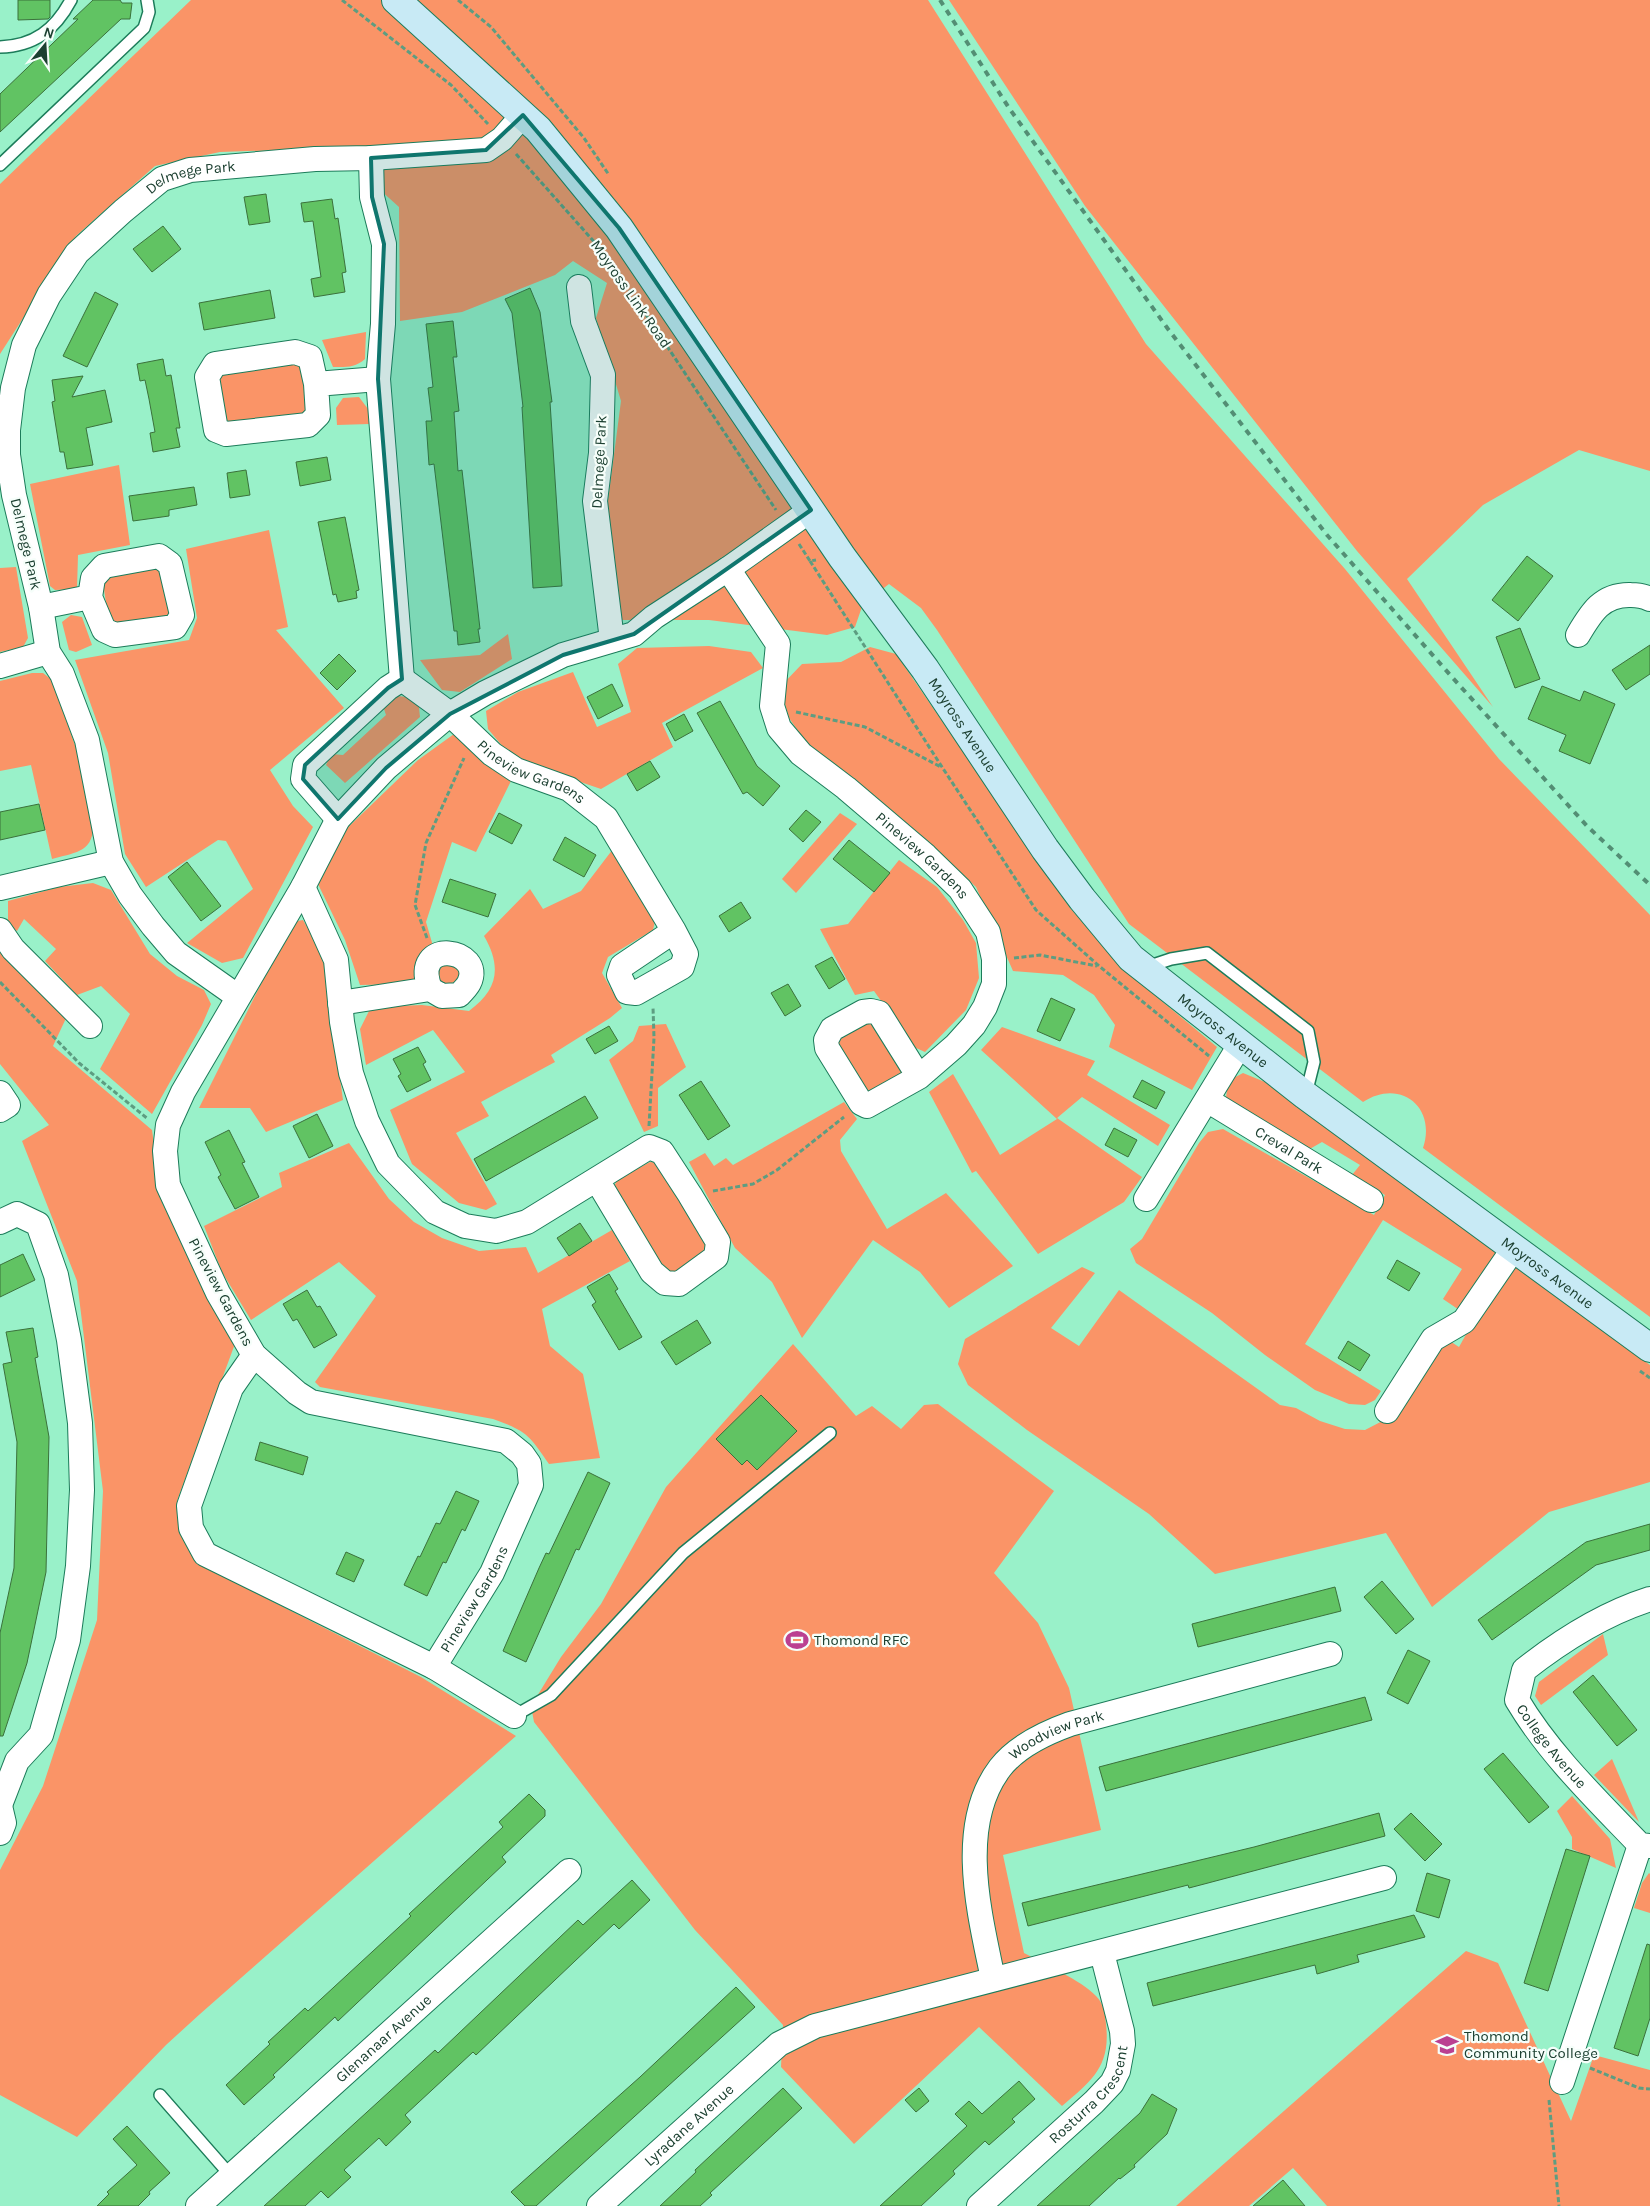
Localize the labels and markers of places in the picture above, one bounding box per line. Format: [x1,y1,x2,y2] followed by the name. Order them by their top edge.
[784,1627,810,1653] sports icon: Thomond RFC
[814,1631,909,1649] place label: Thomond RFC
[1464,2027,1598,2062] place label: Thomond Community College
[1434,2032,1460,2058] school or university icon: Thomond Community College

